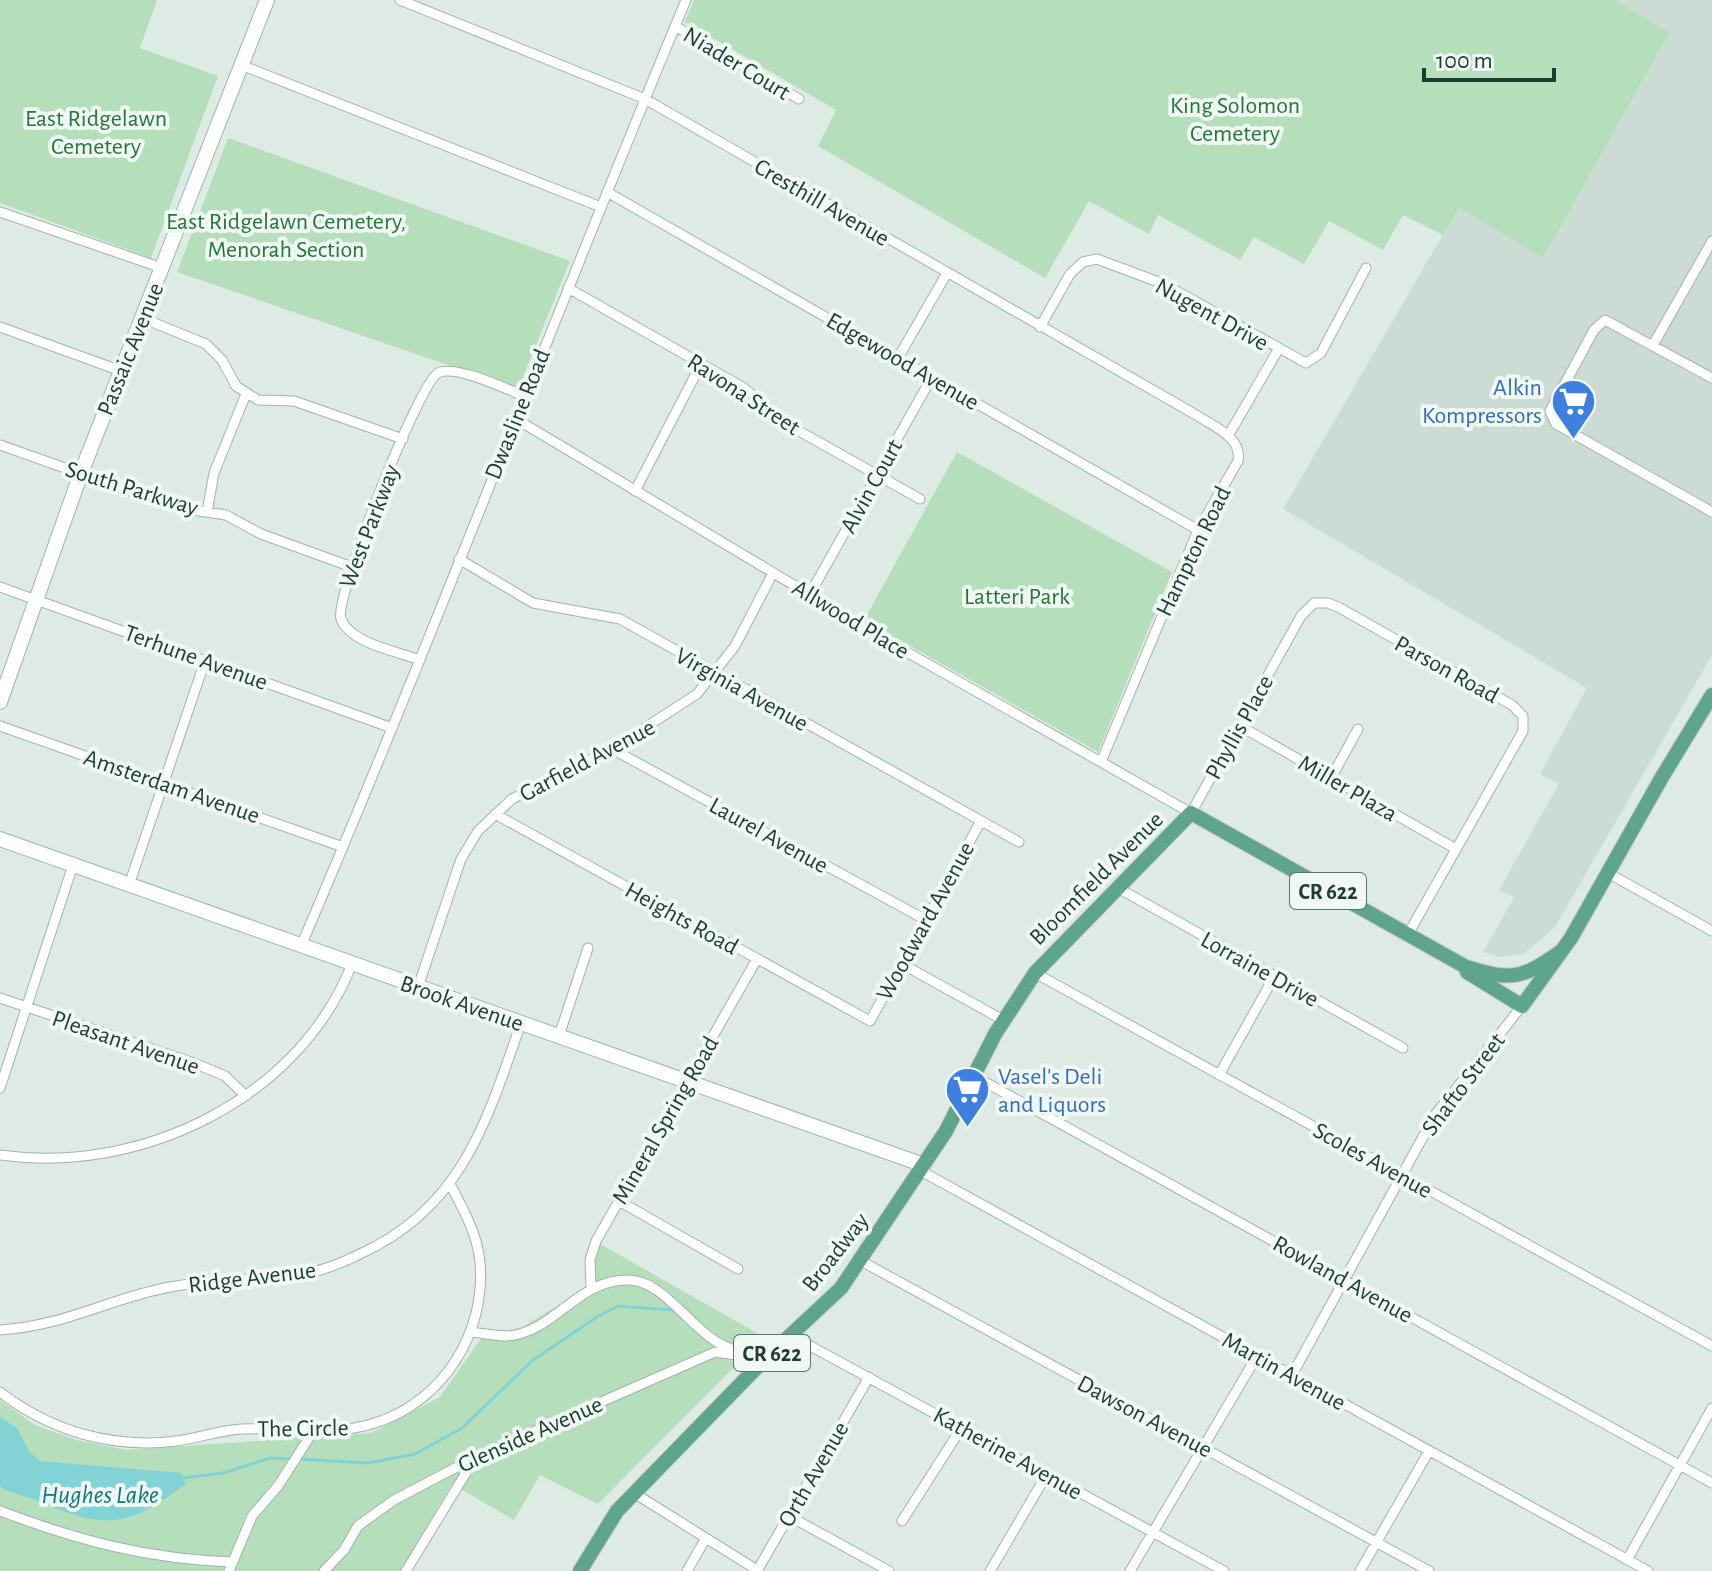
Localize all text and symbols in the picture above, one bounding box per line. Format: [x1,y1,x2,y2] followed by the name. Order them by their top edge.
[679,23,794,105] street label: Niader Court
[1424,32,1554,82] scale bar
[1436,49,1493,73] text: 100 m
[1170,94,1300,146] park label: King Solomon Cemetery
[25,107,167,159] park label: East Ridgelawn Cemetery
[750,155,893,251] street label: Cresthill Avenue
[166,210,406,262] park label: East Ridgelawn Cemetery, Menorah Section
[1151,274,1272,356] street label: Nugent Drive
[93,280,168,419] street label: Passaic Avenue
[822,309,983,415] street label: Edgewood Avenue
[481,346,555,483] street label: Dwasline Road
[683,350,804,440] street label: Ravona Street
[1422,376,1542,428] place label: Alkin Kompressors
[1549,377,1597,440] supermarket icon: Alkin Kompressors
[836,435,908,537] street label: Alvin Court
[63,457,201,520] street label: South Parkway
[335,461,404,591] street label: West Parkway
[1152,483,1236,620] street label: Hampton Road
[788,576,913,664] street label: Allwood Place
[964,585,1070,609] park label: Latteri Park
[121,621,271,695] street label: Terhune Avenue
[1390,632,1503,708] street label: Parson Road
[671,644,812,736] street label: Virginia Avenue
[1201,671,1278,784] street label: Phyllis Place
[516,715,659,807] street label: Garfield Avenue
[81,746,263,828] street label: Amsterdam Avenue
[1294,751,1401,827] street label: Miller Plaza
[705,793,832,878] street label: Laurel Avenue
[1025,807,1168,950] street label: Bloomfield Avenue
[872,838,979,1005] street label: Woodward Avenue
[1290,873,1366,909] road number: CR 622
[621,878,742,960] street label: Heights Road
[1197,928,1322,1012] street label: Lorraine Drive
[397,972,526,1036] street label: Brook Avenue
[49,1006,203,1079] street label: Pleasant Avenue
[1418,1029,1510,1140] street label: Shafto Street
[608,1033,724,1208] street label: Mineral Spring Road
[998,1065,1106,1117] place label: Vasel's Deli and Liquors
[943,1066,991,1129] supermarket icon: Vasel's Deli and Liquors
[1309,1118,1436,1203] street label: Scoles Avenue
[798,1209,874,1296] street label: Broadway
[1269,1232,1416,1328] street label: Rowland Avenue
[187,1258,317,1298] street label: Ridge Avenue
[1218,1328,1349,1416] street label: Martin Avenue
[734,1335,810,1371] road number: CR 622
[1073,1371,1216,1462] street label: Dawson Avenue
[454,1392,606,1478] street label: Glenside Avenue
[929,1403,1086,1505] street label: Katherine Avenue
[257,1416,349,1442] street label: The Circle
[774,1418,854,1531] street label: Orth Avenue
[41,1482,159,1508] water label: Hughes Lake

